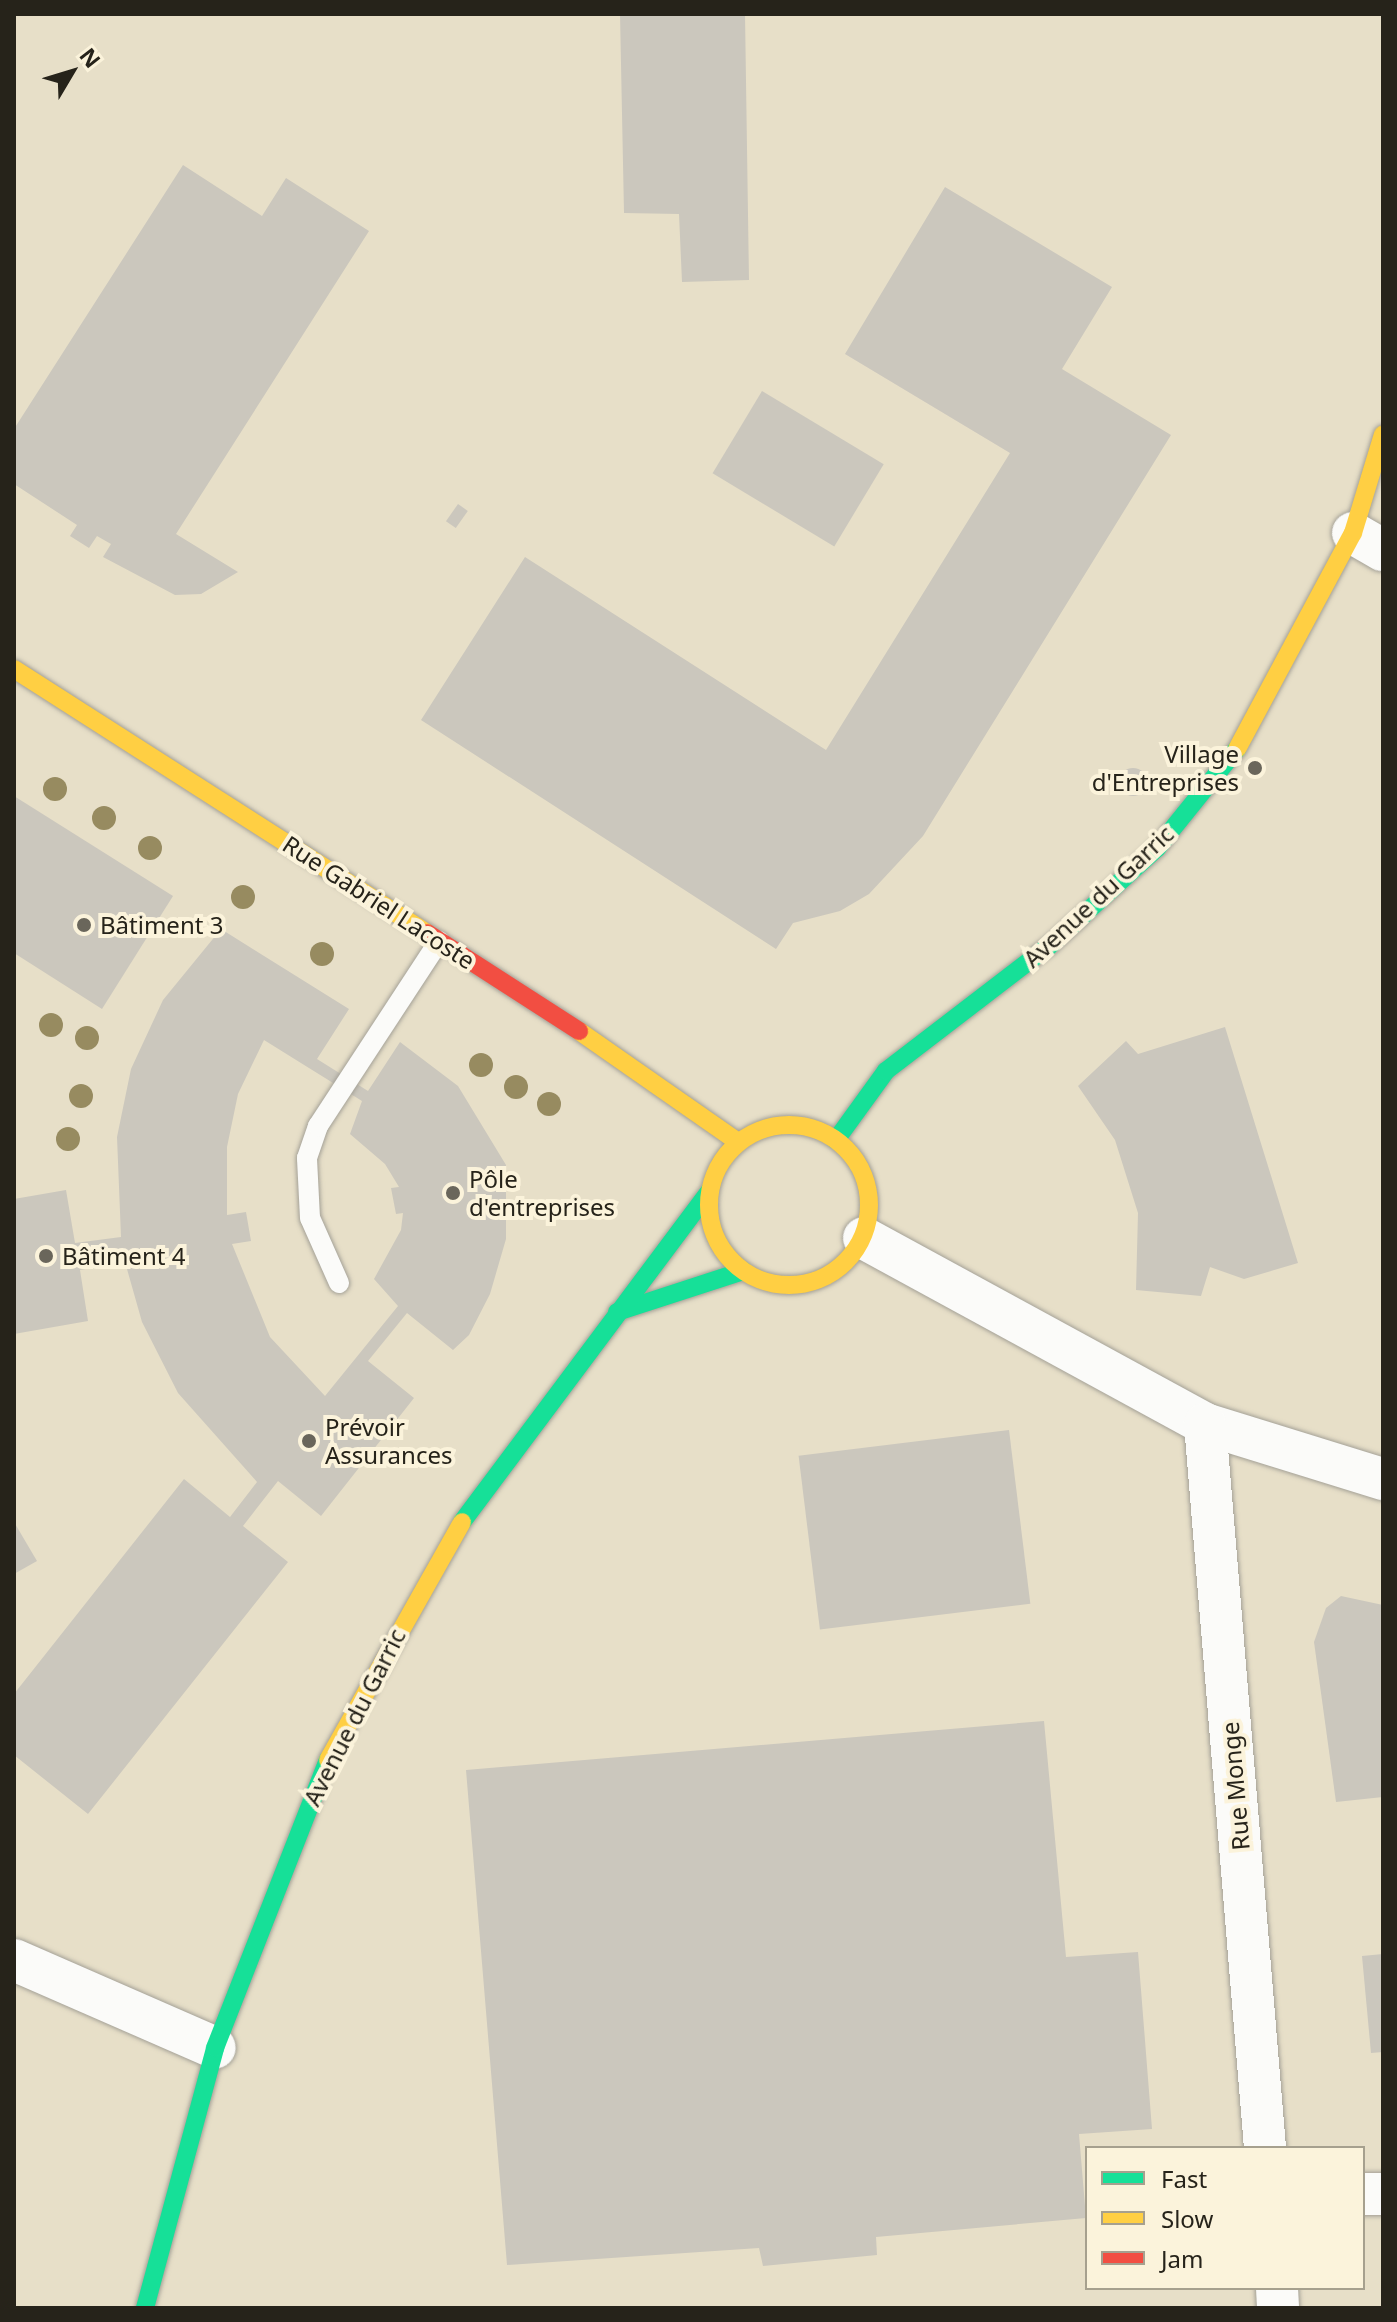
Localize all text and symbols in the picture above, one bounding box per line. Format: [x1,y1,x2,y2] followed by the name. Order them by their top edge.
[32,32,112,112] north arrow
[74,41,108,74] text: N
[1092,740,1239,796] place label: Village d'Entreprises
[1246,759,1264,777] marker: Village d'Entreprises
[1017,819,1179,973] street label: Avenue du Garric
[278,829,480,975] street label: Rue Gabriel Lacoste
[100,911,223,939] place label: Bâtiment 3
[75,916,93,934] marker: Bâtiment 3
[469,1165,615,1221] place label: Pôle d'entreprises
[444,1184,462,1202] marker: Pôle d'entreprises
[62,1242,185,1270] place label: Bâtiment 4
[37,1247,55,1265] marker: Bâtiment 4
[325,1413,452,1469] place label: Prévoir Assurances
[300,1432,318,1450] marker: Prévoir Assurances
[297,1624,411,1810] street label: Avenue du Garric
[1215,1721,1255,1851] street label: Rue Monge
[1085,2146,1365,2290] legend
[1161,2162,1207,2195] text: Fast
[1161,2202,1213,2235] text: Slow
[1161,2242,1203,2275] text: Jam

